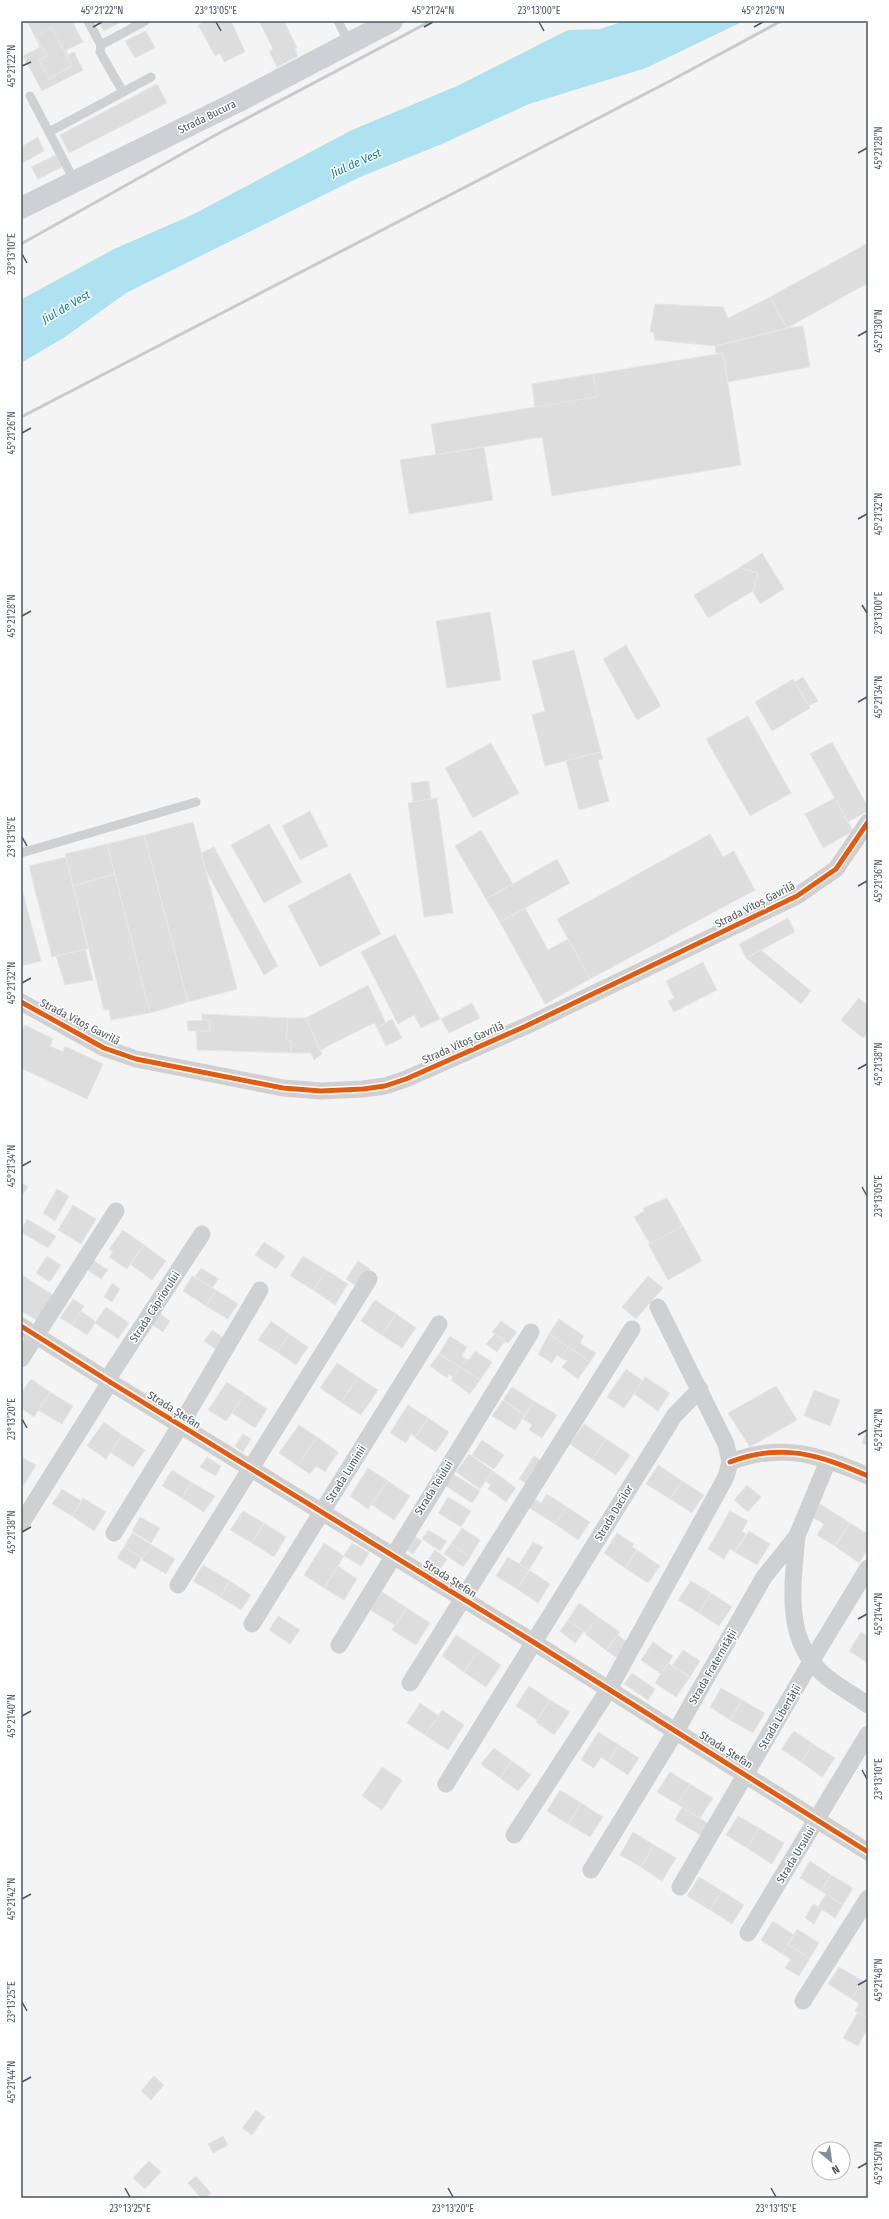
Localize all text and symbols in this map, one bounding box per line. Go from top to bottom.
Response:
text: 45°21'22"N [81,5,123,17]
text: 23°13'05"E [195,5,237,17]
text: 45°21'24"N [412,5,454,17]
text: 23°13'00"E [518,5,561,17]
text: 45°21'26"N [741,5,785,17]
text: 45°21'22"N [6,45,18,87]
street label: Strada Bucura [176,97,238,137]
text: 45°21'28"N [873,126,885,170]
water label: Jiul de Vest [328,146,383,181]
text: 23°13'10"E [6,233,18,275]
water label: Jiul de Vest [38,287,93,327]
text: 45°21'30"N [873,309,885,353]
text: 45°21'26"N [6,411,18,455]
text: 45°21'32"N [873,493,885,535]
text: 23°13'00"E [873,591,885,634]
text: 45°21'28"N [6,594,18,638]
text: 45°21'34"N [873,676,885,718]
text: 23°13'15"E [6,816,18,857]
text: 45°21'36"N [873,859,885,903]
street label: Strada Vitoș Gavrilă [713,879,797,931]
text: 45°21'32"N [6,962,18,1004]
street label: Strada Vitoș Gavrilă [38,996,122,1048]
street label: Strada Vitoș Gavrilă [420,1019,506,1067]
text: 45°21'38"N [873,1042,885,1086]
text: 45°21'34"N [6,1145,18,1187]
text: 23°13'05"E [873,1175,885,1217]
street label: Strada Căpriorului [127,1269,183,1345]
street label: Strada Ștefan [145,1388,203,1432]
text: 23°13'20"E [6,1398,18,1440]
text: 45°21'42"N [873,1409,885,1451]
street label: Strada Luminii [323,1443,369,1505]
street label: Strada Teiului [412,1458,456,1518]
street label: Strada Dacilor [592,1482,636,1544]
text: 45°21'38"N [6,1510,18,1554]
street label: Strada Ștefan [421,1557,479,1601]
text: 45°21'44"N [873,1593,885,1635]
street label: Strada Fraternității [686,1627,740,1707]
street label: Strada Libertății [756,1682,804,1752]
text: 45°21'40"N [6,1694,18,1738]
street label: Strada Ștefan [697,1728,755,1772]
text: 23°13'10"E [873,1758,885,1800]
street label: Strada Ursului [774,1824,818,1886]
text: 45°21'42"N [6,1878,18,1920]
text: 45°21'48"N [873,1958,885,2002]
text: 23°13'25"E [6,1981,18,2023]
text: 45°21'44"N [6,2061,18,2103]
north arrow [811,2141,851,2181]
text: 45°21'50"N [873,2141,885,2185]
text: N [830,2162,842,2177]
text: 23°13'25"E [109,2203,151,2215]
text: 23°13'20"E [432,2203,474,2215]
text: 23°13'15"E [756,2203,797,2215]

